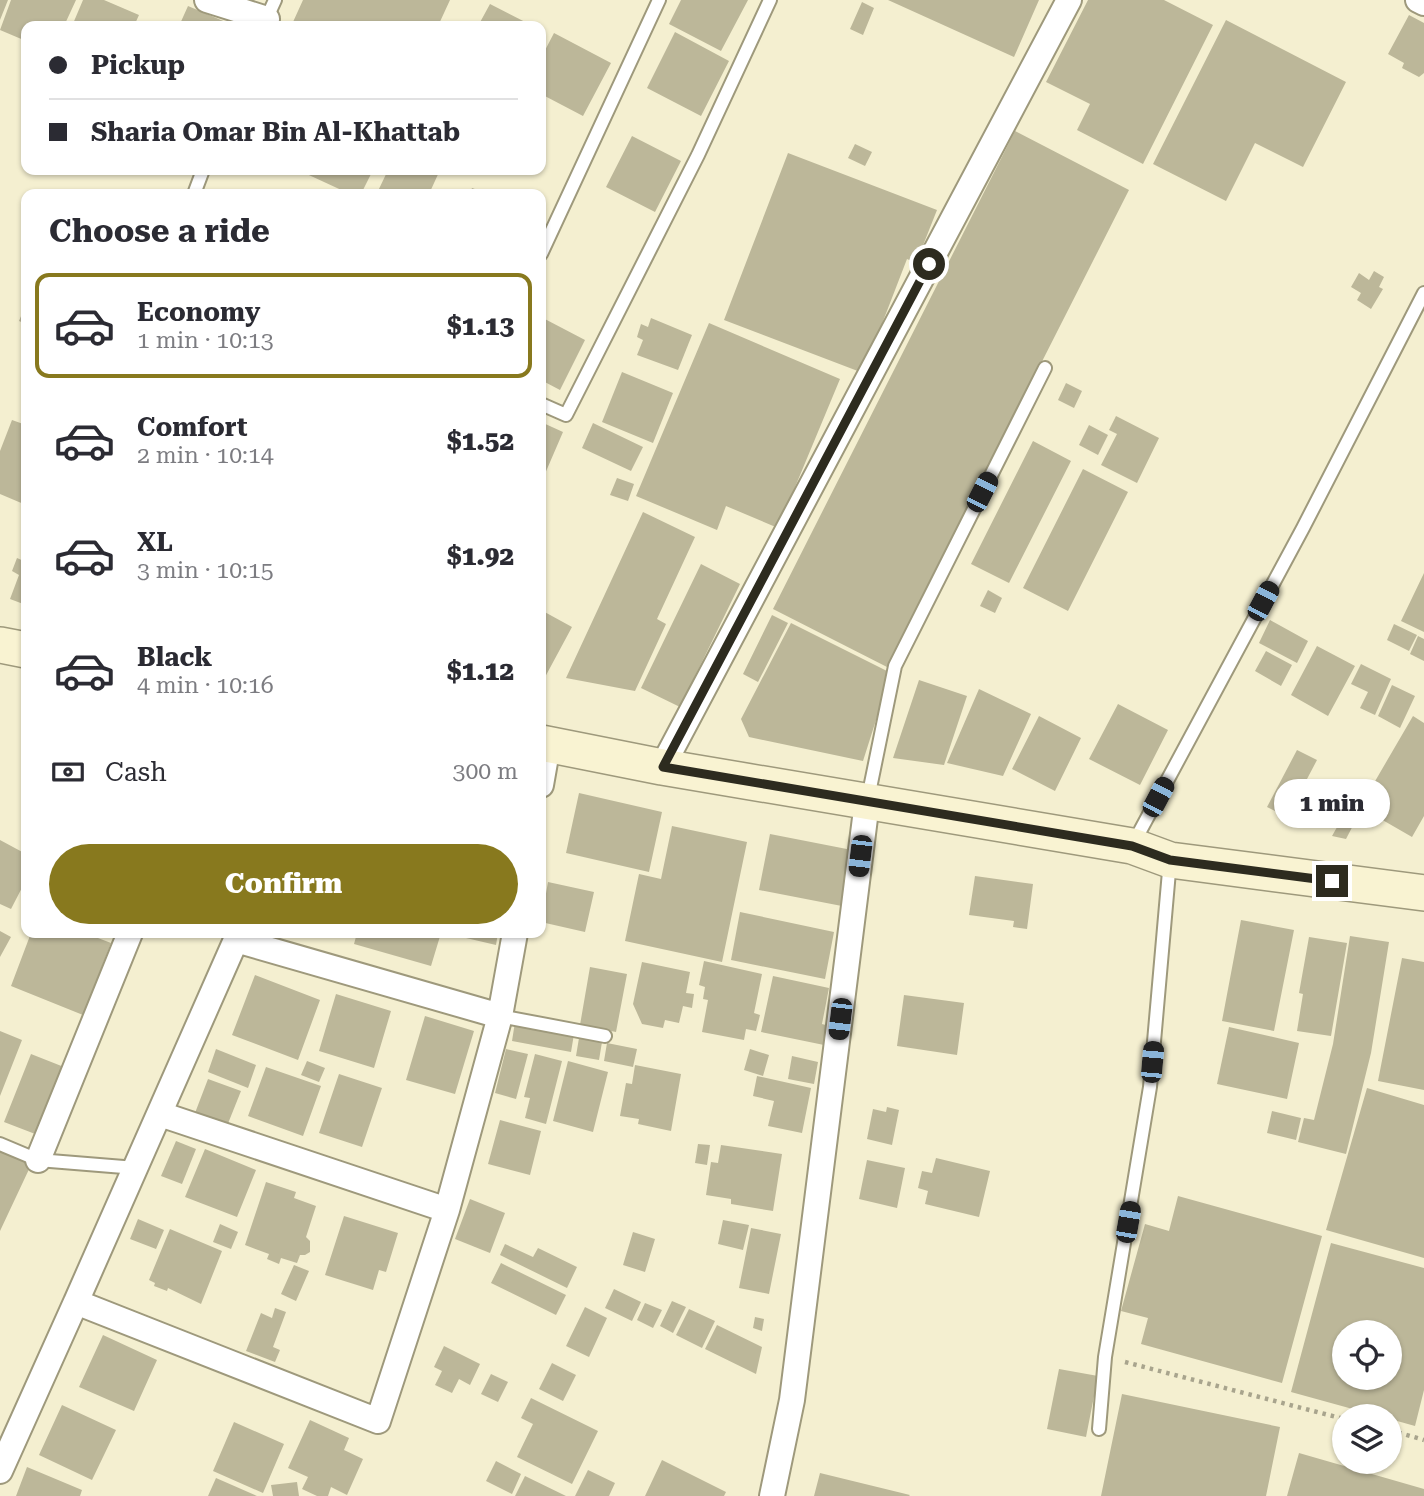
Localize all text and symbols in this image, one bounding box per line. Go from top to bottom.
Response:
text: Pickup [91,50,185,80]
text: Sharia Omar Bin Al-Khattab [91,117,460,147]
text: Choose a ride [49,212,270,250]
route start [913,248,945,280]
icon: car [53,294,116,357]
text: Economy [137,297,260,327]
text: $1.13 [447,311,514,341]
text: 1 min · 10:13 [137,327,274,354]
icon: car [53,409,116,472]
text: Comfort [137,412,247,442]
text: $1.52 [447,426,514,456]
text: 2 min · 10:14 [137,442,274,469]
car [964,469,1001,515]
icon: car [53,524,116,587]
text: XL [137,527,173,557]
text: $1.92 [447,541,514,571]
text: 3 min · 10:15 [137,557,274,584]
car [1244,578,1283,624]
icon: car [53,639,116,702]
text: Black [137,642,212,672]
text: $1.12 [447,656,514,686]
text: 4 min · 10:16 [137,672,274,699]
icon: cash [49,753,87,791]
text: Cash [105,757,167,787]
text: 300 m [453,758,518,785]
car [1139,774,1178,820]
callout: 1 min [1274,780,1390,828]
text: 1 min [1300,790,1364,817]
car [848,834,873,878]
button: Confirm [49,844,518,924]
route end [1316,865,1348,897]
car [828,997,853,1041]
car [1140,1040,1165,1084]
car [1115,1199,1142,1245]
map controls [1332,1320,1402,1474]
button: locate [1332,1320,1402,1390]
button: layers [1332,1404,1402,1474]

